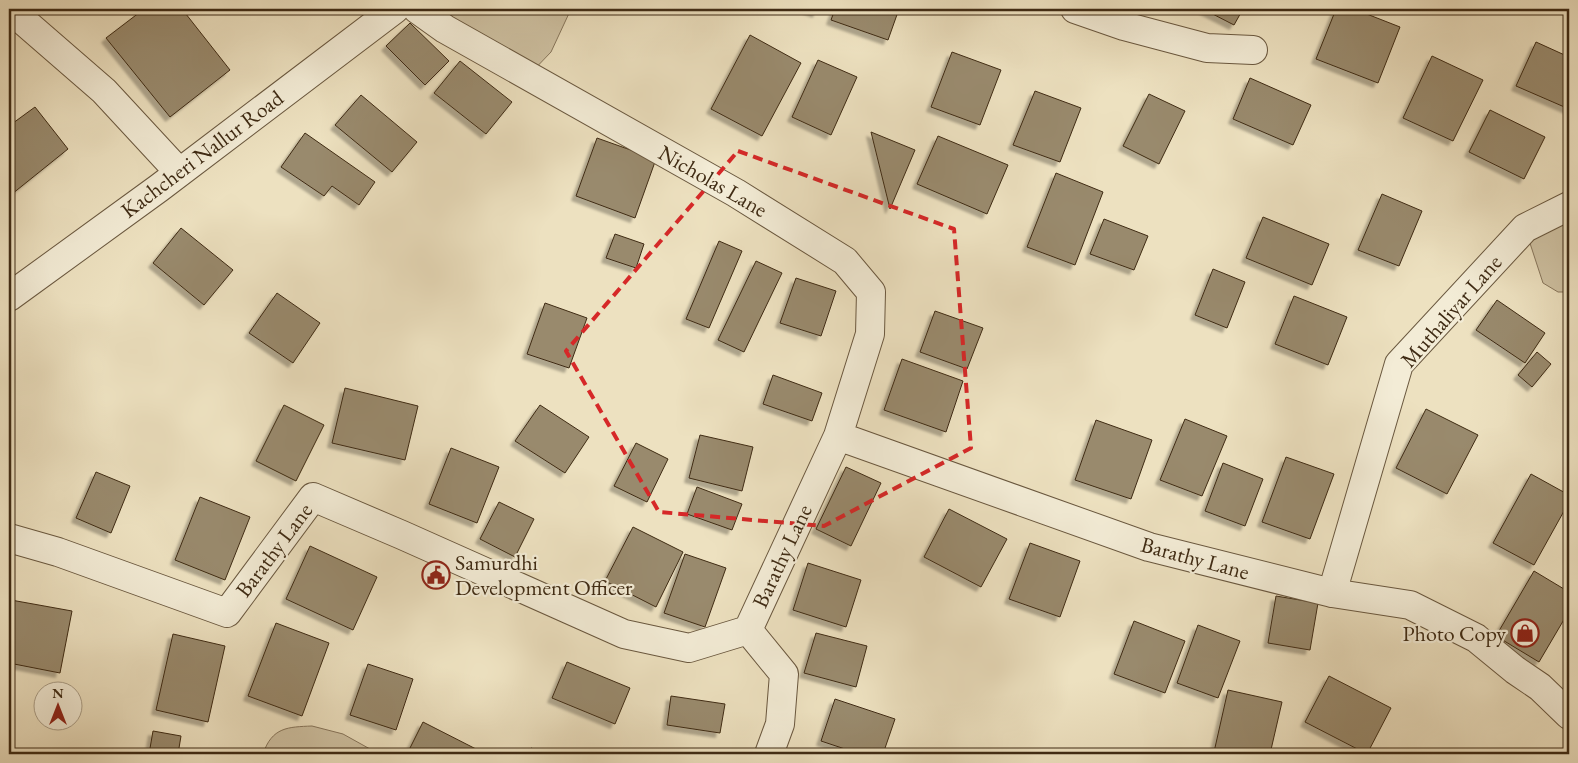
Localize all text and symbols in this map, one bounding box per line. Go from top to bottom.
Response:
street label: Kachcheri Nallur Road [115,83,290,225]
street label: Nicholas Lane [653,138,773,224]
street label: Muthaliyar Lane [1394,248,1508,374]
street label: Barathy Lane [229,497,319,603]
street label: Barathy Lane [745,499,819,612]
street label: Barathy Lane [1138,530,1253,586]
place label: Samurdhi Development Officer [455,548,633,602]
public building icon: Samurdhi Development Officer [421,560,451,590]
shop icon: Photo Copy [1510,618,1540,648]
place label: Photo Copy [1402,619,1506,648]
north arrow [32,680,82,730]
text: N [52,684,64,702]

